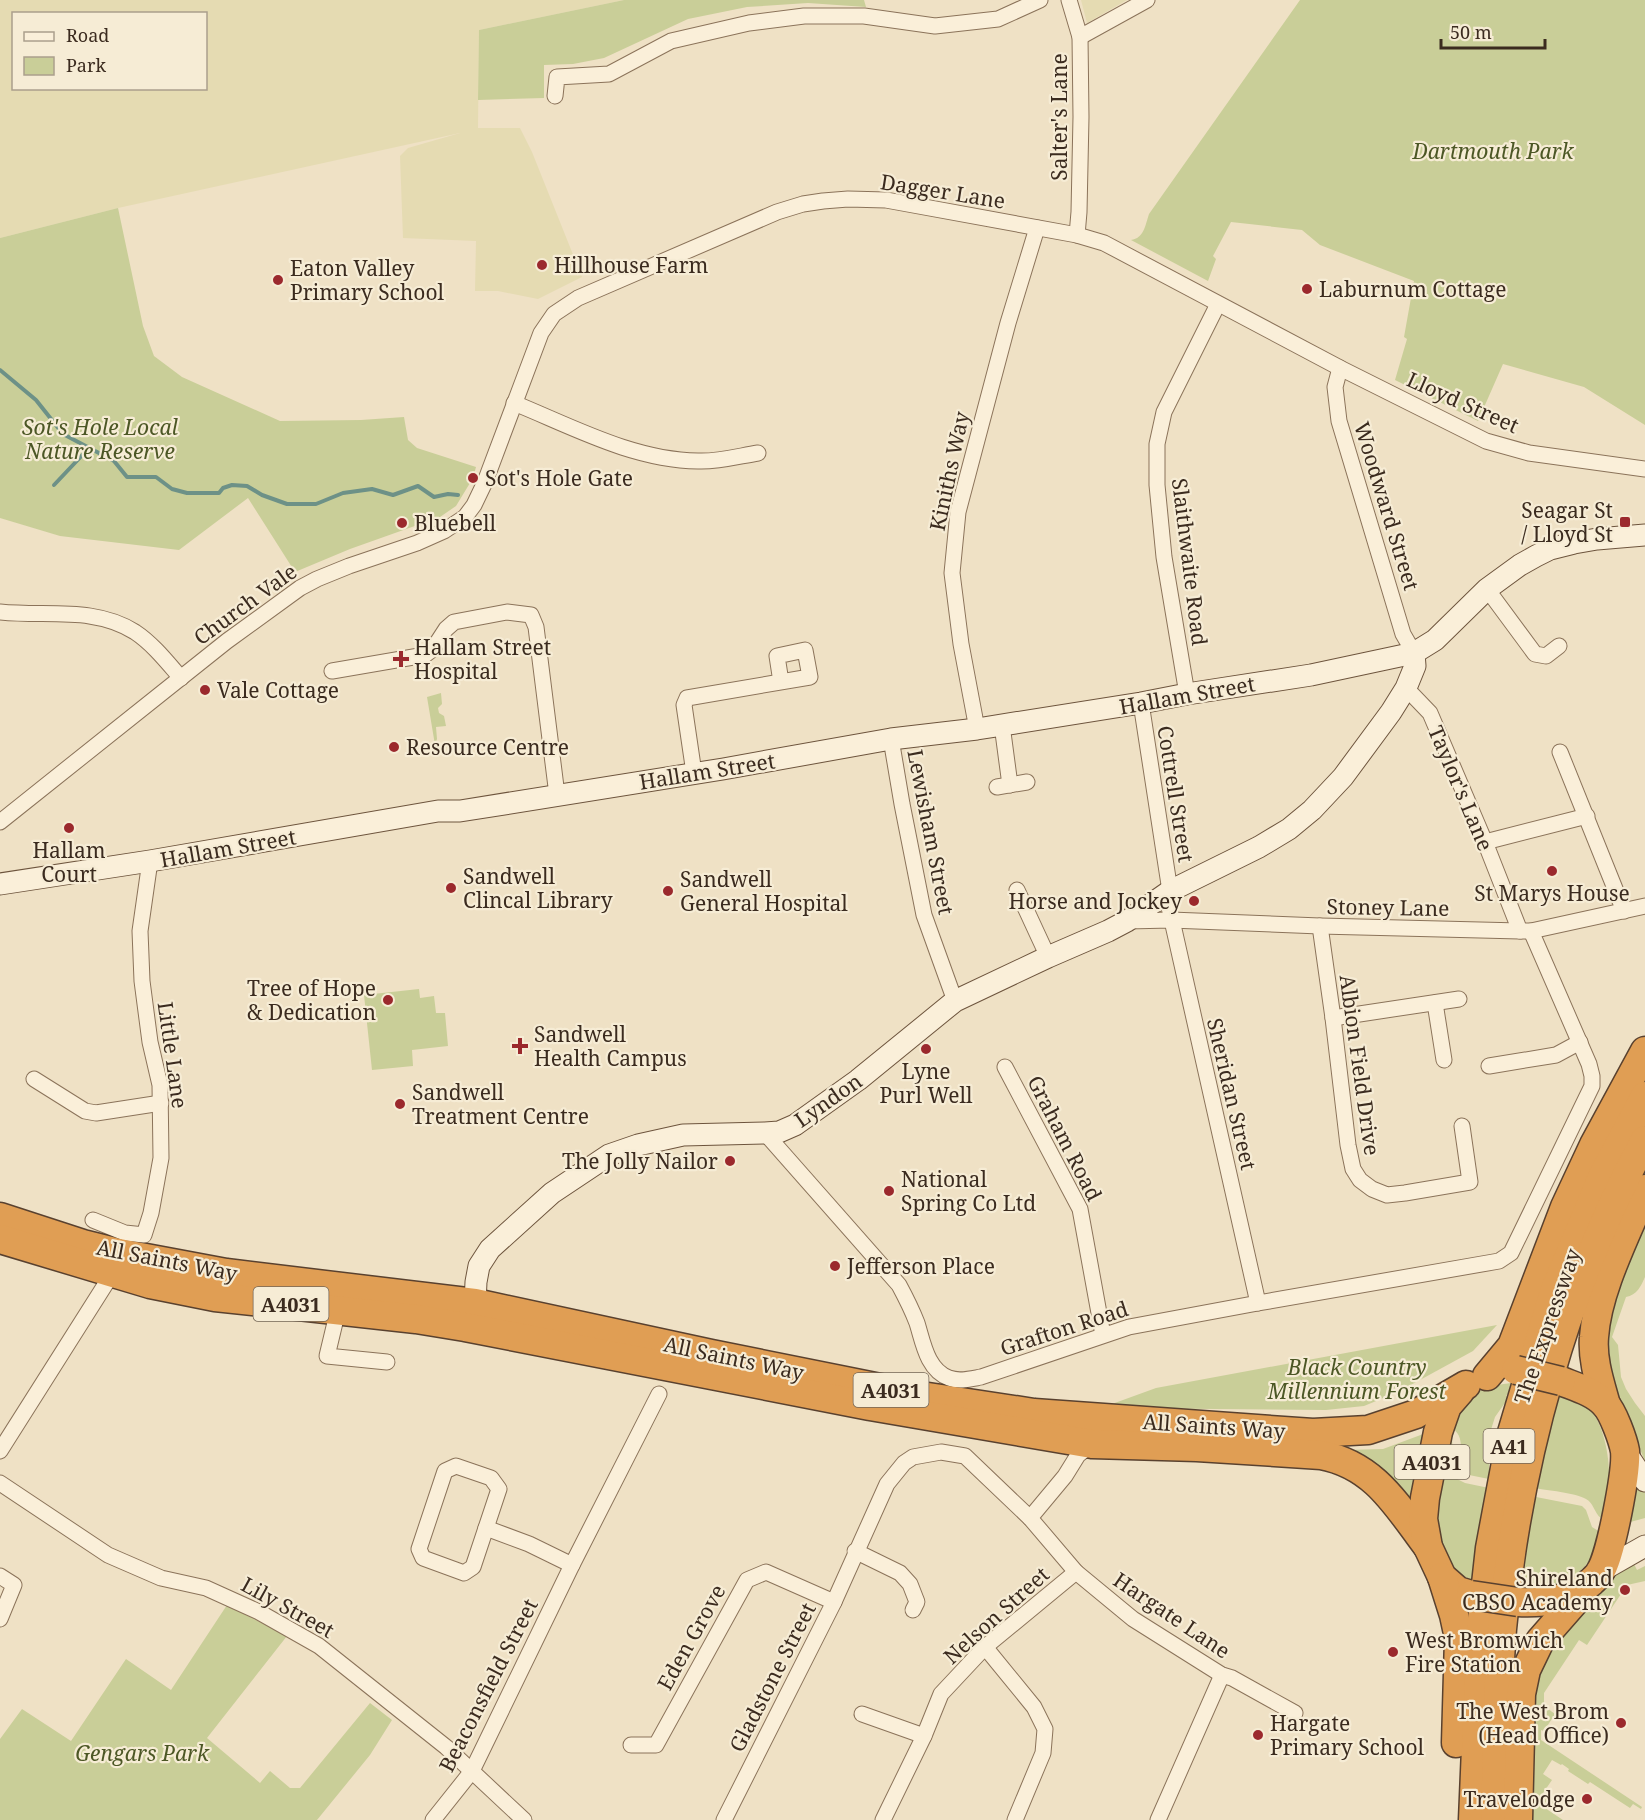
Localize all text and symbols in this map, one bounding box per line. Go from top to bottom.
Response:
legend [12,12,207,90]
scale bar [1441,12,1544,50]
text: 50 m [1450,20,1492,44]
text: Road [66,23,109,47]
text: Park [66,53,106,77]
street label: Salter's Lane [1045,53,1073,181]
park label: Dartmouth Park [1411,137,1575,165]
street label: Dagger Lane [879,167,1007,215]
place label: Hillhouse Farm [554,251,709,279]
place label: Eaton Valley Primary School [290,254,445,306]
marker: Hillhouse Farm [535,258,549,272]
marker: Eaton Valley Primary School [271,273,285,287]
place label: Laburnum Cottage [1319,275,1506,303]
marker: Laburnum Cottage [1300,282,1314,296]
street label: Lloyd Street [1402,365,1524,439]
street label: Kiniths Way [923,409,975,533]
park label: Sot's Hole Local Nature Reserve [22,413,179,465]
street label: Woodward Street [1348,418,1426,594]
place label: Sot's Hole Gate [485,464,633,492]
marker: Sot's Hole Gate [466,471,480,485]
street label: Slaithwaite Road [1166,477,1214,647]
place label: Seagar St / Lloyd St [1521,496,1613,548]
place label: Bluebell [414,509,496,537]
marker: Seagar St / Lloyd St [1618,515,1632,529]
marker: Bluebell [395,516,409,530]
street label: Church Vale [188,557,302,651]
place label: Hallam Street Hospital [414,633,551,685]
marker: Hallam Street Hospital [392,650,410,668]
street label: Hallam Street [1117,669,1257,721]
place label: Vale Cottage [217,676,339,704]
marker: Vale Cottage [198,683,212,697]
street label: Taylor's Lane [1422,721,1500,855]
street label: Cottrell Street [1151,724,1201,864]
place label: Resource Centre [406,733,569,761]
marker: Resource Centre [387,740,401,754]
street label: Hallam Street [637,746,777,796]
street label: Lewisham Street [901,747,961,917]
marker: Hallam Court [62,821,76,835]
street label: Hallam Street [158,822,298,874]
place label: Hallam Court [32,836,106,888]
place label: Sandwell Clincal Library [463,862,613,914]
marker: St Marys House [1545,864,1559,878]
place label: Sandwell General Hospital [680,865,848,917]
place label: St Marys House [1474,879,1630,907]
marker: Sandwell Clincal Library [444,881,458,895]
marker: Sandwell General Hospital [661,884,675,898]
place label: Horse and Jockey [1009,887,1182,915]
street label: Stoney Lane [1326,892,1450,922]
marker: Horse and Jockey [1187,894,1201,908]
street label: Albion Field Drive [1333,973,1387,1157]
place label: Tree of Hope & Dedication [247,974,376,1026]
marker: Tree of Hope & Dedication [381,993,395,1007]
street label: Little Lane [152,1000,194,1110]
street label: Sheridan Street [1201,1015,1263,1173]
place label: Sandwell Health Campus [534,1020,687,1072]
marker: Sandwell Health Campus [511,1037,529,1055]
marker: Lyne Purl Well [919,1042,933,1056]
place label: Lyne Purl Well [880,1057,973,1109]
street label: Lyndon [789,1067,867,1133]
street label: Graham Road [1021,1070,1109,1206]
place label: Sandwell Treatment Centre [412,1078,589,1130]
marker: Sandwell Treatment Centre [393,1097,407,1111]
place label: The Jolly Nailor [562,1147,718,1175]
marker: The Jolly Nailor [723,1154,737,1168]
place label: National Spring Co Ltd [901,1165,1036,1217]
marker: National Spring Co Ltd [882,1184,896,1198]
street label: All Saints Way [94,1233,240,1287]
street label: The Expressway [1507,1245,1587,1407]
place label: Jefferson Place [846,1252,995,1280]
marker: Jefferson Place [828,1259,842,1273]
road number: A4031 [254,1287,328,1321]
street label: Grafton Road [996,1294,1132,1362]
street label: All Saints Way [661,1329,807,1387]
park label: Black Country Millennium Forest [1267,1353,1446,1405]
road number: A4031 [854,1373,928,1407]
street label: All Saints Way [1142,1407,1286,1445]
road number: A41 [1484,1429,1534,1463]
road number: A4031 [1394,1445,1470,1479]
street label: Nelson Street [937,1560,1055,1670]
place label: Shireland CBSO Academy [1462,1564,1613,1616]
street label: Hargate Lane [1108,1566,1236,1664]
street label: Lily Street [237,1570,339,1644]
street label: Eden Grove [650,1579,732,1695]
marker: Shireland CBSO Academy [1618,1583,1632,1597]
street label: Beaconsfield Street [432,1594,544,1776]
street label: Gladstone Street [722,1598,822,1756]
place label: West Bromwich Fire Station [1405,1626,1563,1678]
marker: West Bromwich Fire Station [1386,1645,1400,1659]
place label: The West Brom (Head Office) [1456,1697,1609,1749]
place label: Hargate Primary School [1270,1709,1425,1761]
marker: The West Brom (Head Office) [1614,1716,1628,1730]
marker: Hargate Primary School [1251,1728,1265,1742]
park label: Gengars Park [75,1739,210,1767]
place label: Travelodge [1463,1785,1575,1813]
marker: Travelodge [1580,1792,1594,1806]

